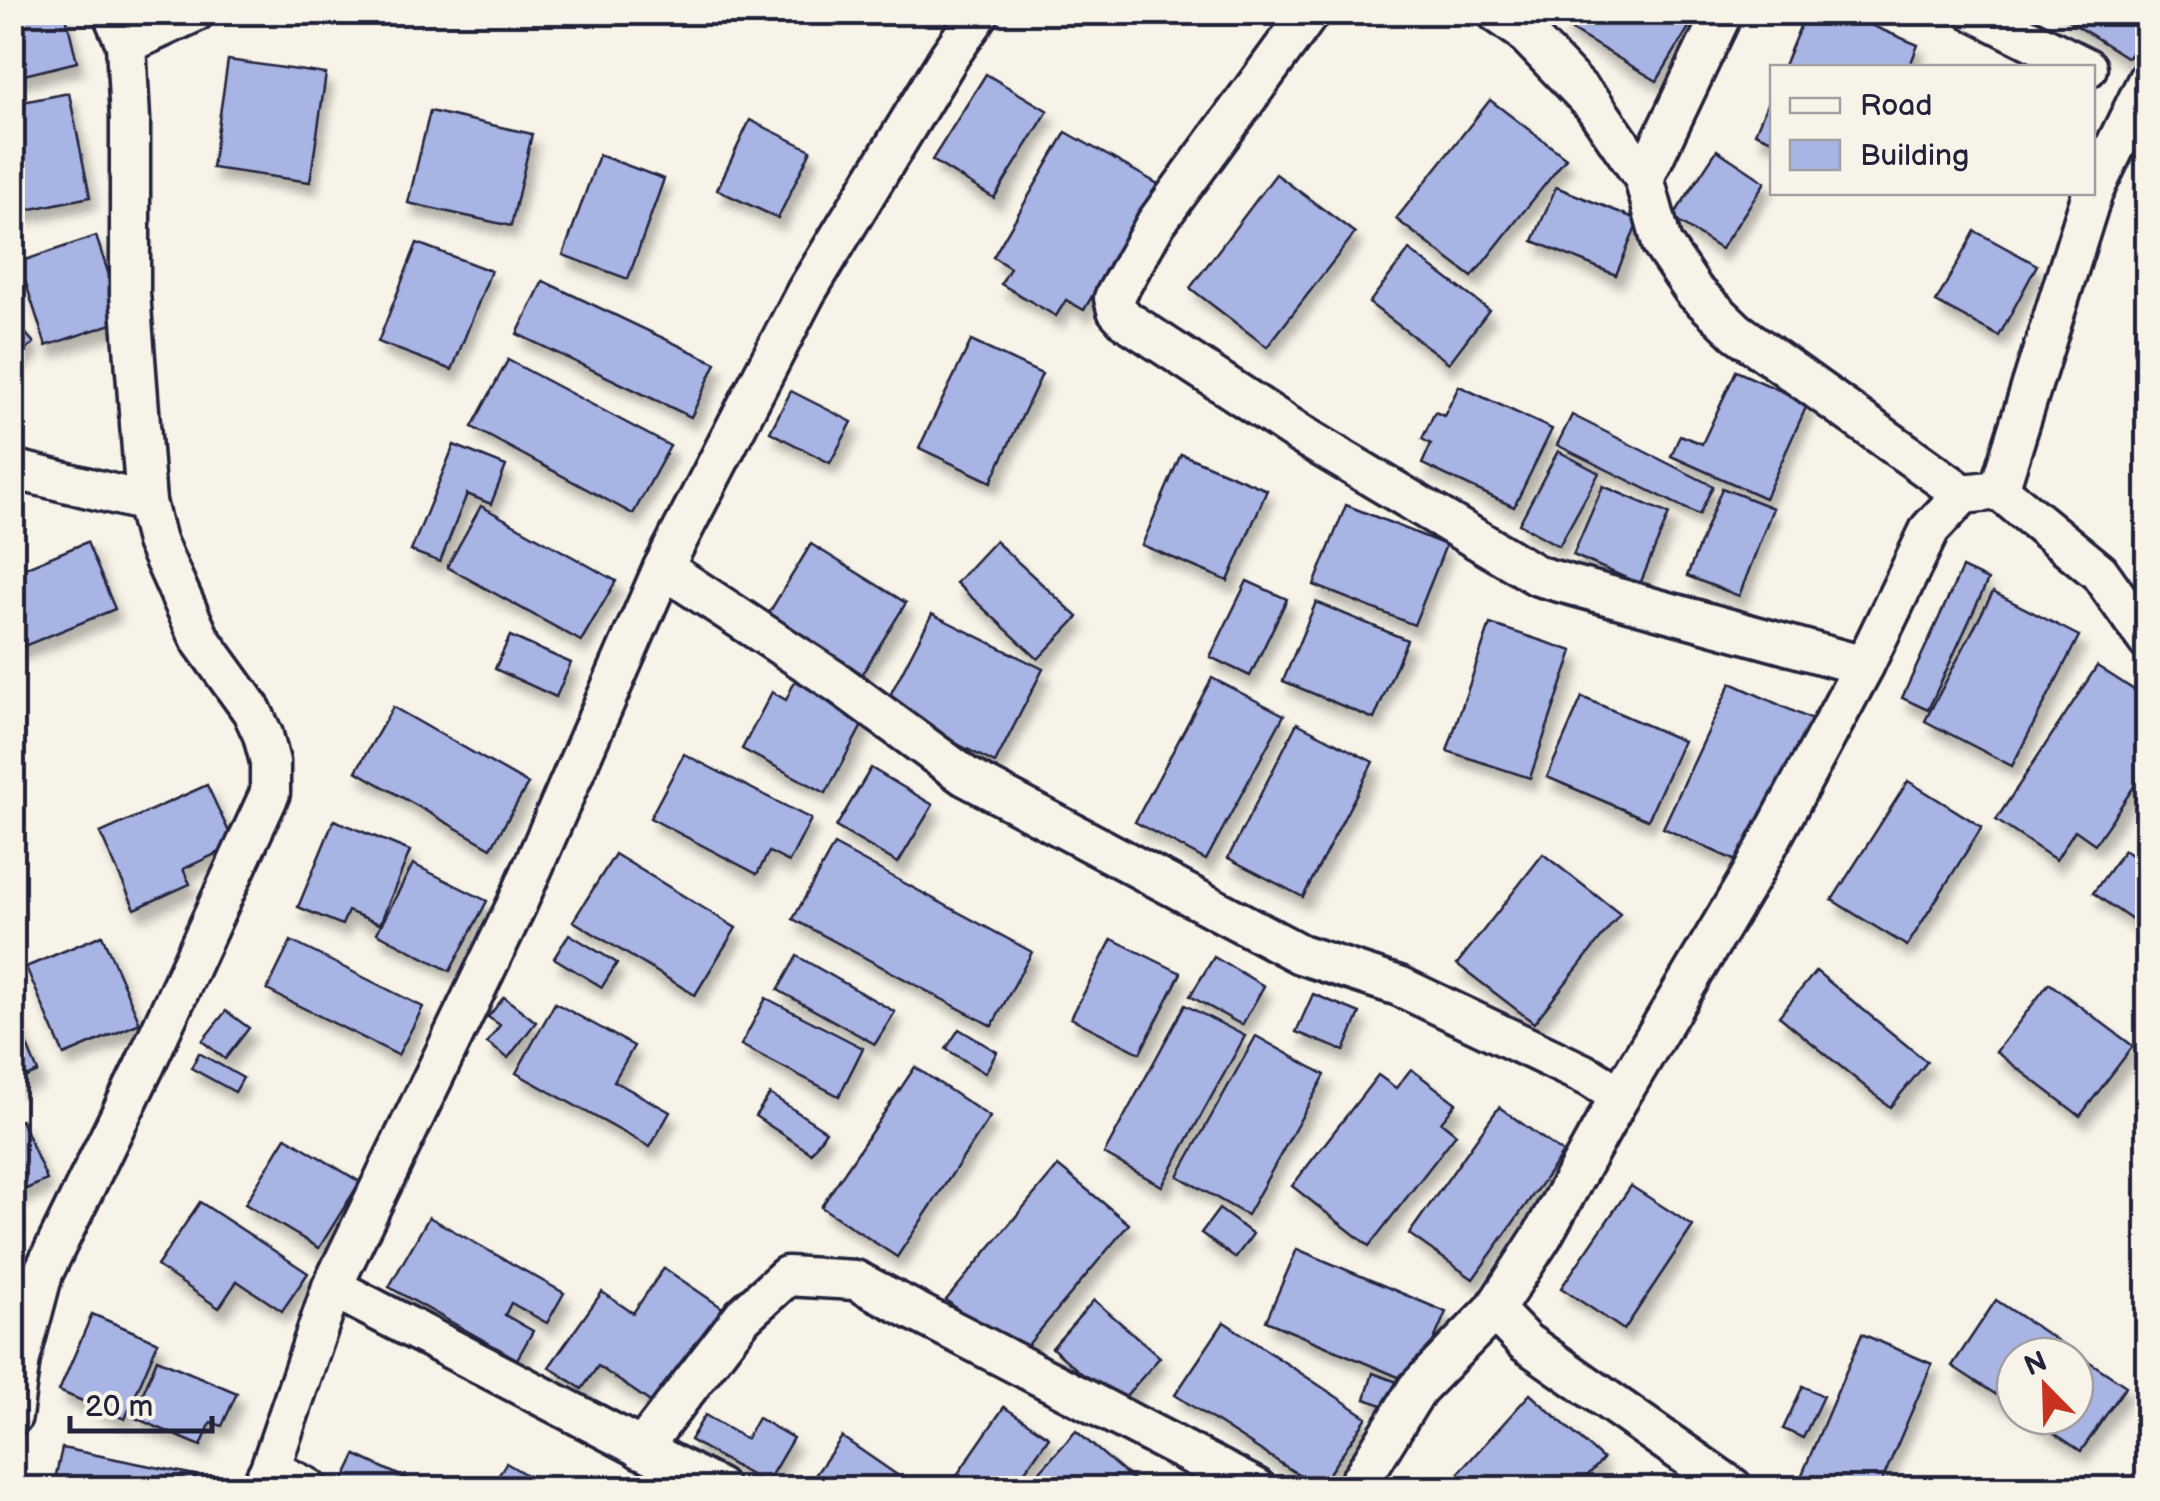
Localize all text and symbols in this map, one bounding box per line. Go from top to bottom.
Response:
legend [1770,65,2095,195]
text: Road [1860,88,1933,124]
text: Building [1860,138,1969,174]
north arrow [1995,1336,2095,1436]
text: N [2020,1345,2052,1384]
scale bar [70,1371,212,1433]
text: 20 m [85,1389,153,1425]

